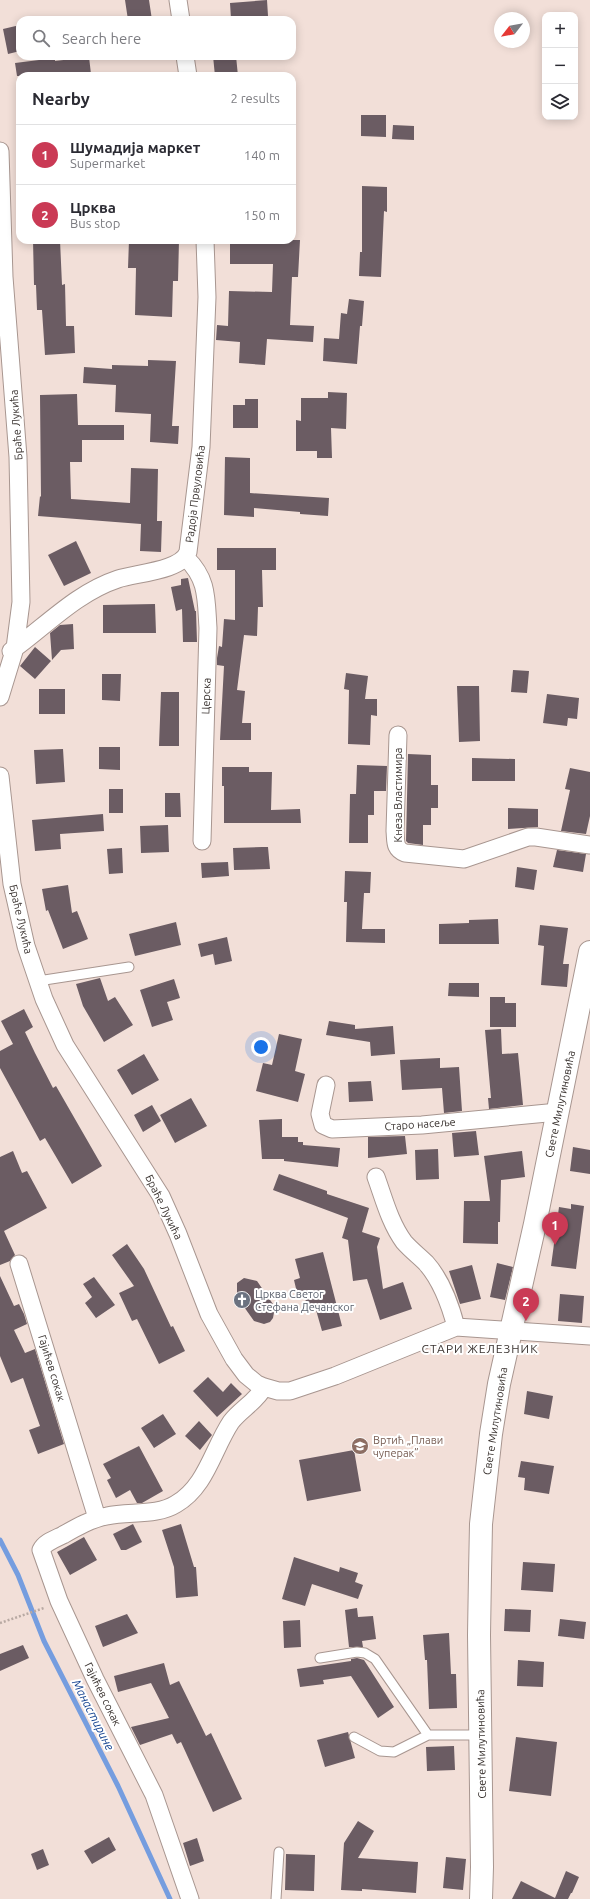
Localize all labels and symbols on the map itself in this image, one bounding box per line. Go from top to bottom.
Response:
north arrow [494,12,530,48]
street label: Браће Лукића [8,389,24,461]
street label: Радоја Првуловића [183,444,207,544]
street label: Церска [199,677,213,715]
street label: Кнеза Властимира [392,748,404,842]
street label: Браће Лукића [7,883,35,955]
your location [251,1037,271,1057]
street label: Свете Милутиновића [543,1049,577,1159]
street label: Старо насеље [384,1116,456,1132]
street label: Браће Лукића [143,1173,185,1241]
pin: 1 [542,1212,568,1245]
place label: Црква Светог Стефана Дечанског [255,1288,355,1313]
pin: 2 [513,1288,539,1321]
church icon: Црква Светог Стефана Дечанског [232,1290,252,1310]
street label: Гајићев сокак [36,1333,68,1403]
district label: СТАРИ ЖЕЛЕЗНИК [421,1342,539,1355]
street label: Свете Милутиновића [481,1366,509,1476]
place label: Вртић „Плави чуперак” [373,1434,443,1459]
school or university icon: Вртић „Плави чуперак” [350,1436,370,1456]
street label: Гајићев сокак [83,1660,124,1728]
water label: Манастирине [70,1677,117,1752]
street label: Свете Милутиновића [474,1689,488,1799]

